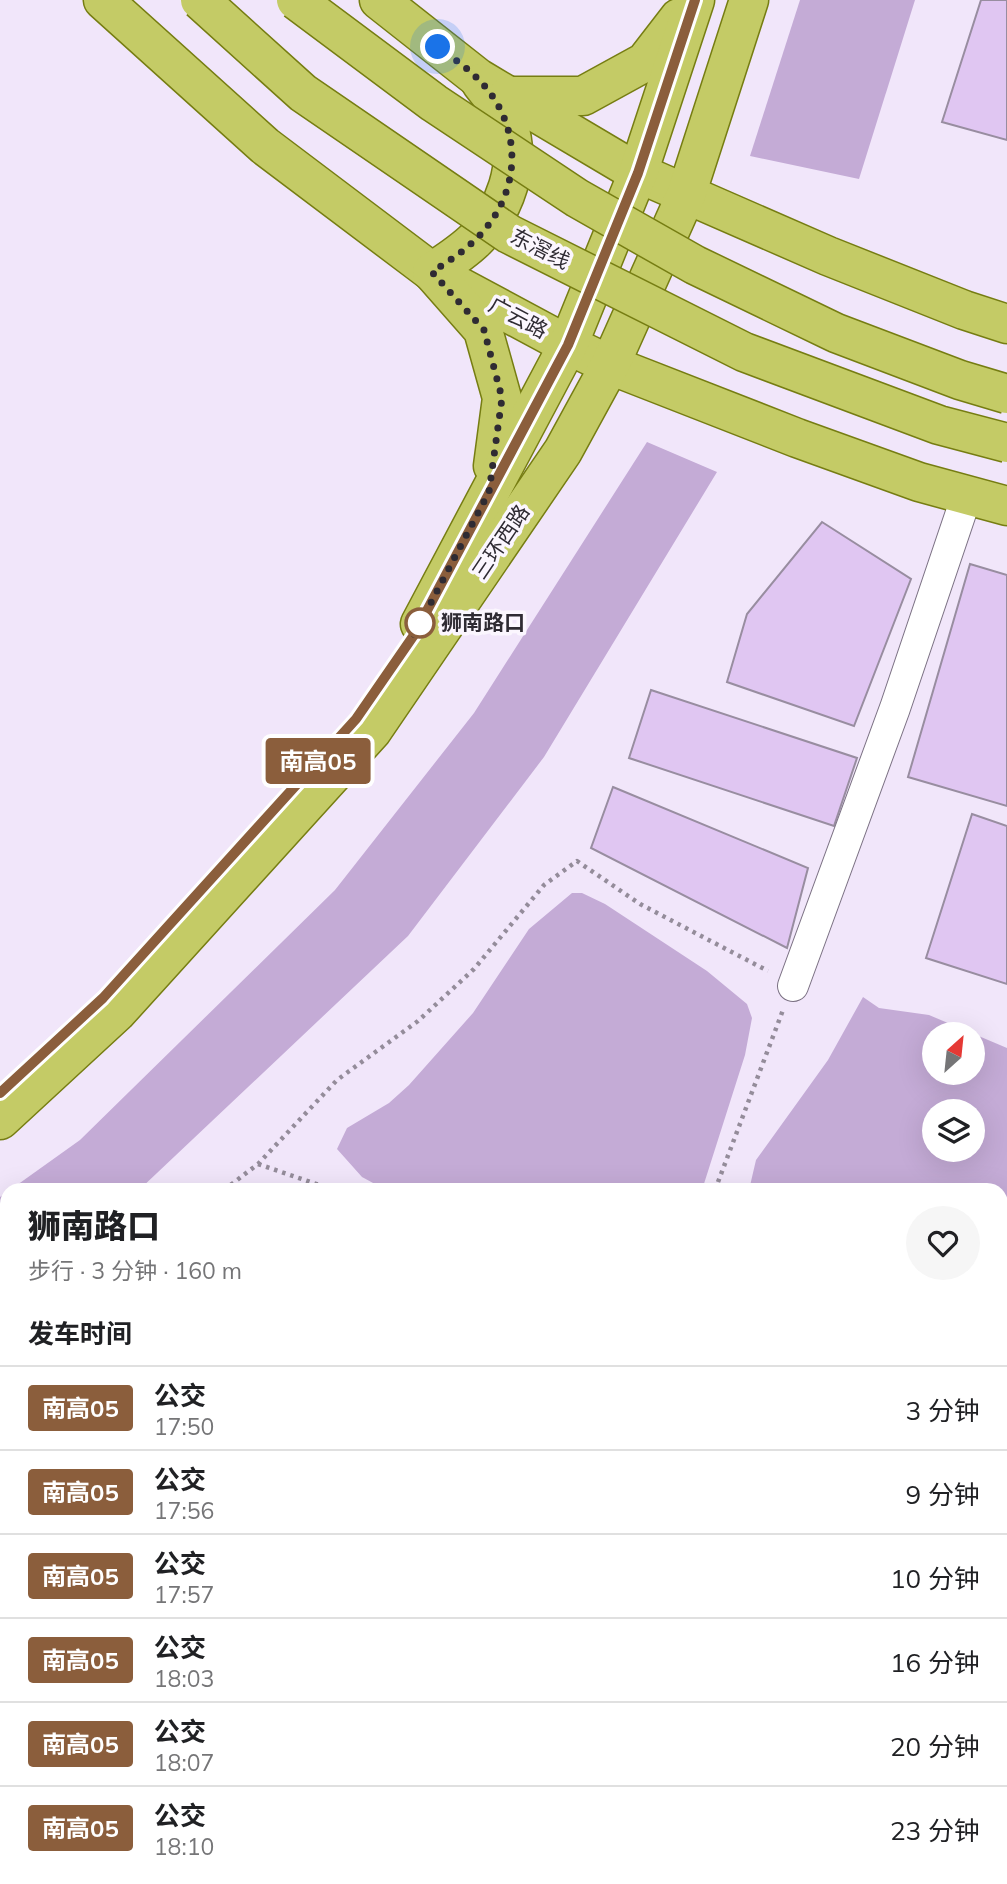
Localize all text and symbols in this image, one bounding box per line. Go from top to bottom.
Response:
your location [420,29,455,64]
street label: 东滘线 [506,222,574,274]
street label: 广云路 [485,291,552,343]
street label: 三环西路 [466,499,534,584]
marker: 狮南路口 [405,608,435,638]
place label: 狮南路口 [441,609,525,635]
line badge: 南高05 [269,738,367,784]
text: 南高05 [280,746,356,776]
north arrow [922,1022,985,1085]
map controls [922,1022,985,1162]
button: layers [922,1099,985,1162]
text: 狮南路口 [28,1205,160,1246]
button: heart [906,1206,980,1280]
text: 步行 · 3 分钟 · 160 m [28,1256,242,1285]
text: 发车时间 [28,1317,132,1350]
text: 公交 [154,1379,206,1412]
text: 南高05 [42,1393,119,1423]
text: 3 分钟 [906,1394,980,1427]
text: 17:50 [154,1412,214,1441]
text: 公交 [154,1463,206,1496]
text: 南高05 [42,1477,119,1507]
text: 9 分钟 [906,1478,980,1511]
text: 17:56 [154,1496,214,1525]
text: 公交 [154,1547,206,1580]
text: 南高05 [42,1561,119,1591]
text: 10 分钟 [890,1562,980,1595]
text: 17:57 [154,1580,214,1609]
text: 公交 [154,1631,206,1664]
text: 南高05 [42,1645,119,1675]
text: 16 分钟 [890,1646,980,1679]
text: 18:03 [154,1664,214,1693]
text: 公交 [154,1715,206,1748]
text: 南高05 [42,1729,119,1759]
text: 20 分钟 [890,1730,980,1763]
text: 18:07 [154,1748,214,1777]
text: 公交 [154,1799,206,1832]
text: 南高05 [42,1813,119,1843]
text: 23 分钟 [890,1814,980,1847]
text: 18:10 [154,1832,214,1861]

